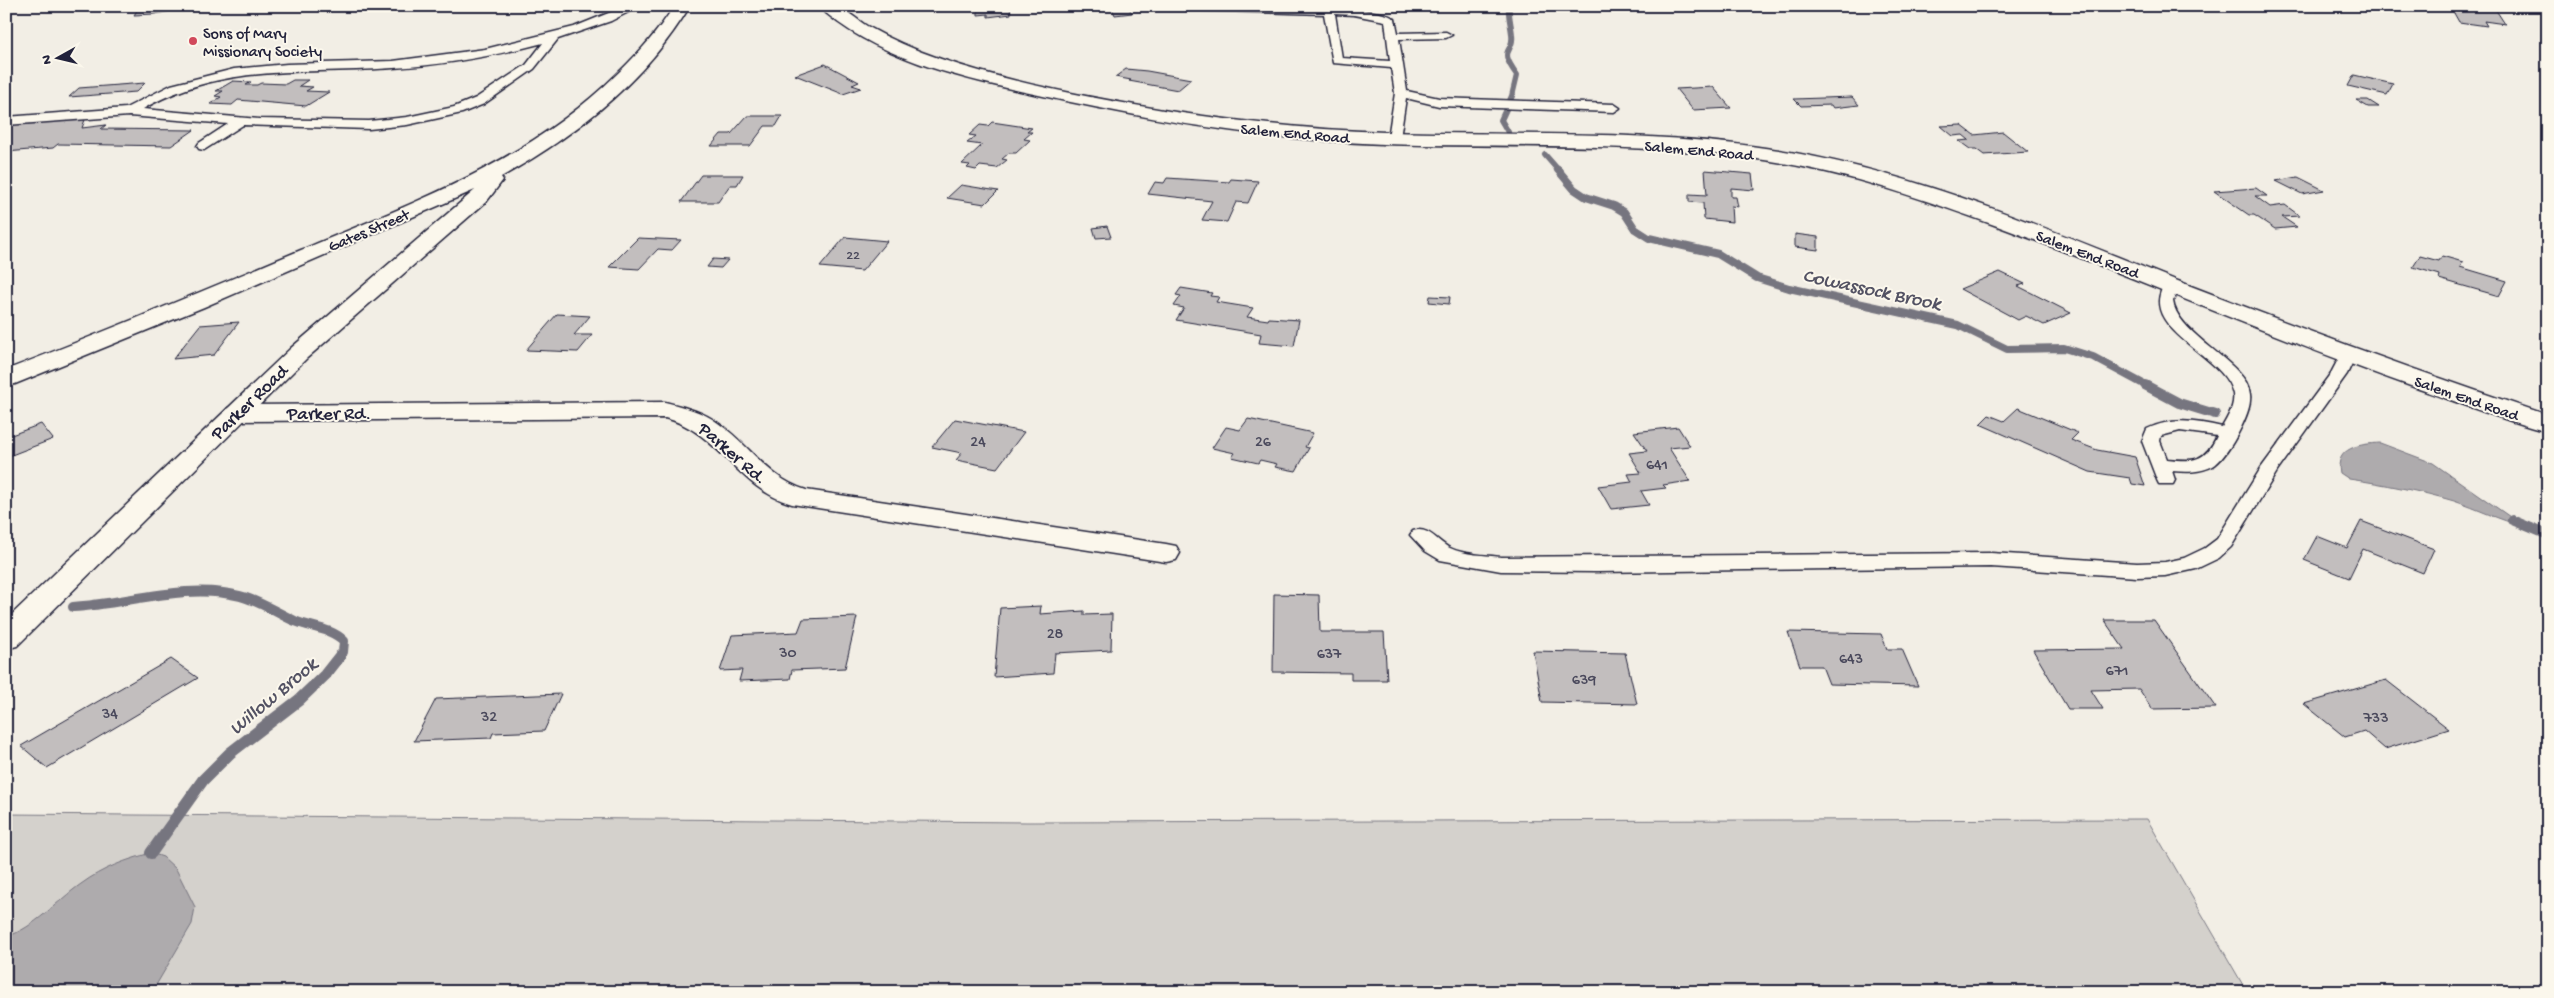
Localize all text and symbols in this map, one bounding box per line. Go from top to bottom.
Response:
place label: Sons of Mary Missionary Society [203,26,322,63]
north arrow [32,32,82,82]
marker: Sons of Mary Missionary Society [187,35,199,47]
text: N [39,54,57,65]
street label: Salem End Road [1240,121,1351,150]
street label: Salem End Road [1644,138,1755,167]
street label: Gates Street [326,206,414,258]
street label: Salem End Road [2032,228,2143,285]
house number: 22 [846,248,860,265]
water label: Cowassock Brook [1800,266,1944,318]
street label: Parker Road [206,360,295,447]
street label: Salem End Road [2411,374,2522,428]
street label: Parker Rd. [286,404,371,427]
street label: Parker Rd. [692,418,771,491]
house number: 24 [970,434,986,453]
house number: 26 [1255,434,1272,453]
house number: 641 [1646,457,1668,476]
house number: 28 [1047,626,1064,645]
house number: 30 [778,645,797,664]
house number: 637 [1317,646,1342,665]
house number: 643 [1839,651,1863,670]
water label: Willow Brook [226,653,325,741]
house number: 671 [2106,663,2128,682]
house number: 639 [1572,672,1596,691]
house number: 34 [101,706,118,725]
house number: 32 [480,709,497,728]
house number: 733 [2363,710,2388,729]

